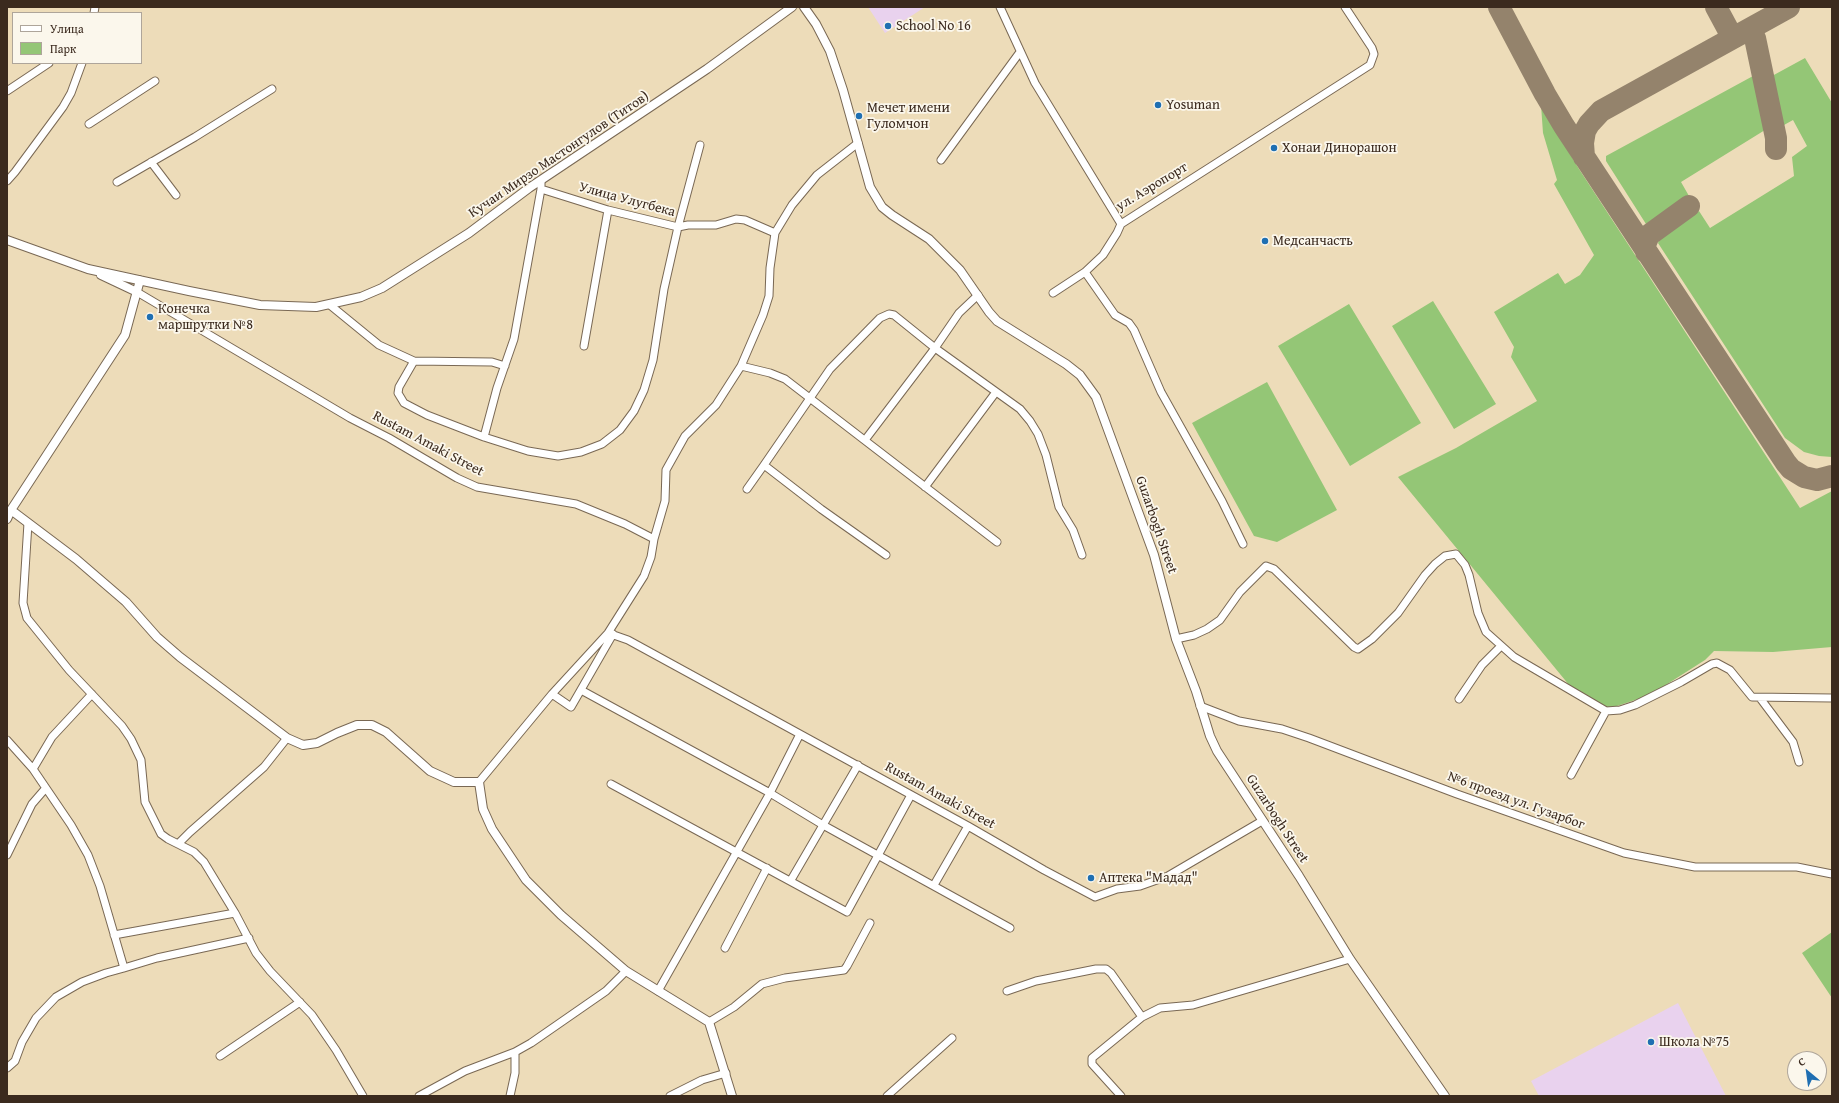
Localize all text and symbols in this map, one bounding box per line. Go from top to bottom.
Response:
legend [12,12,142,64]
place label: School No 16 [896,18,971,34]
text: Улица [50,20,84,37]
marker: School No 16 [883,21,893,31]
text: Парк [50,40,76,57]
street label: Кучаи Мирзо Мастонгулов (Титов) [466,88,652,222]
place label: Yosuman [1166,97,1220,113]
place label: Мечет имени Гуломчон [867,100,950,132]
marker: Yosuman [1153,100,1163,110]
marker: Мечет имени Гуломчон [854,111,864,121]
place label: Хонаи Динорашон [1282,140,1397,156]
marker: Хонаи Динорашон [1269,143,1279,153]
street label: ул. Аэропорт [1113,159,1191,215]
street label: Улица Улугбека [577,179,677,221]
place label: Медсанчасть [1273,233,1353,249]
marker: Медсанчасть [1260,236,1270,246]
place label: Конечка маршрутки №8 [158,301,253,334]
marker: Конечка маршрутки №8 [145,312,155,322]
street label: Rustam Amaki Street [370,408,486,480]
street label: Guzarbogh Street [1131,474,1181,576]
street label: Rustam Amaki Street [882,759,998,833]
street label: №6 проезд ул. Гузарбог [1445,768,1587,834]
street label: Guzarbogh Street [1242,772,1312,866]
place label: Аптека "Мадад" [1099,870,1198,886]
marker: Аптека "Мадад" [1086,873,1096,883]
place label: Школа №75 [1659,1034,1729,1050]
marker: Школа №75 [1646,1037,1656,1047]
north arrow [1787,1051,1827,1091]
text: С [1795,1053,1808,1070]

